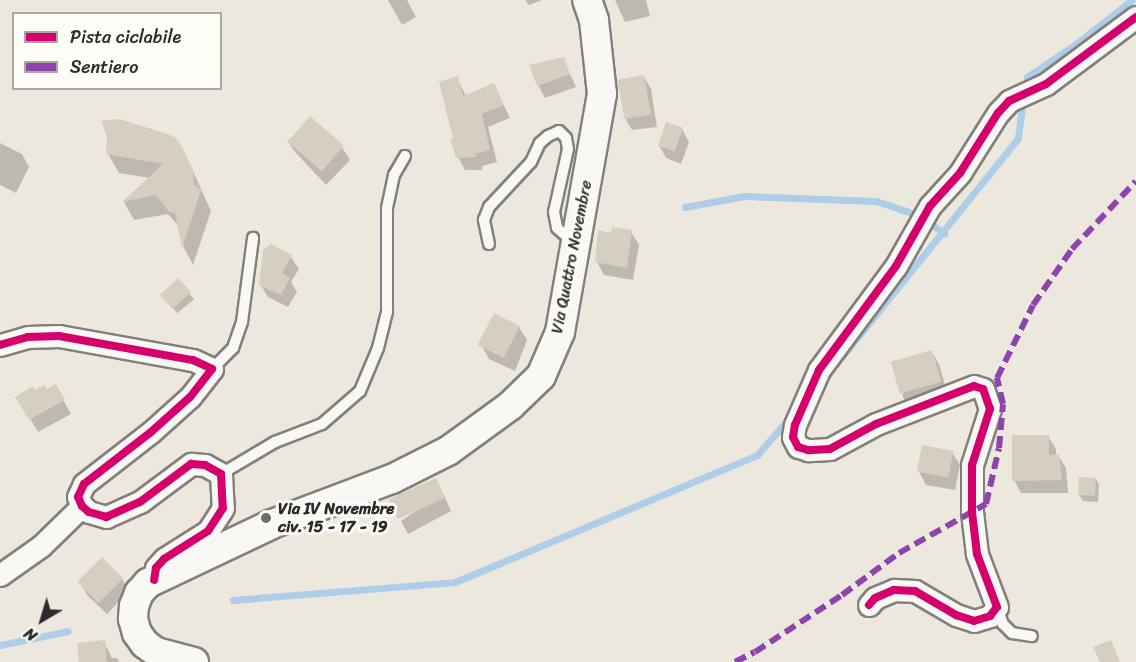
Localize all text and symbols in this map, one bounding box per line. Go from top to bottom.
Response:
legend [12,12,222,90]
text: Pista ciclabile [70,21,181,53]
text: Sentiero [70,51,138,83]
street label: Via Quattro Novembre [548,179,596,335]
place label: Via IV Novembre civ. 15 - 17 - 19 [278,499,394,537]
marker: Via IV Novembre civ. 15 - 17 - 19 [259,511,273,525]
north arrow [12,590,72,650]
text: N [17,620,44,649]

